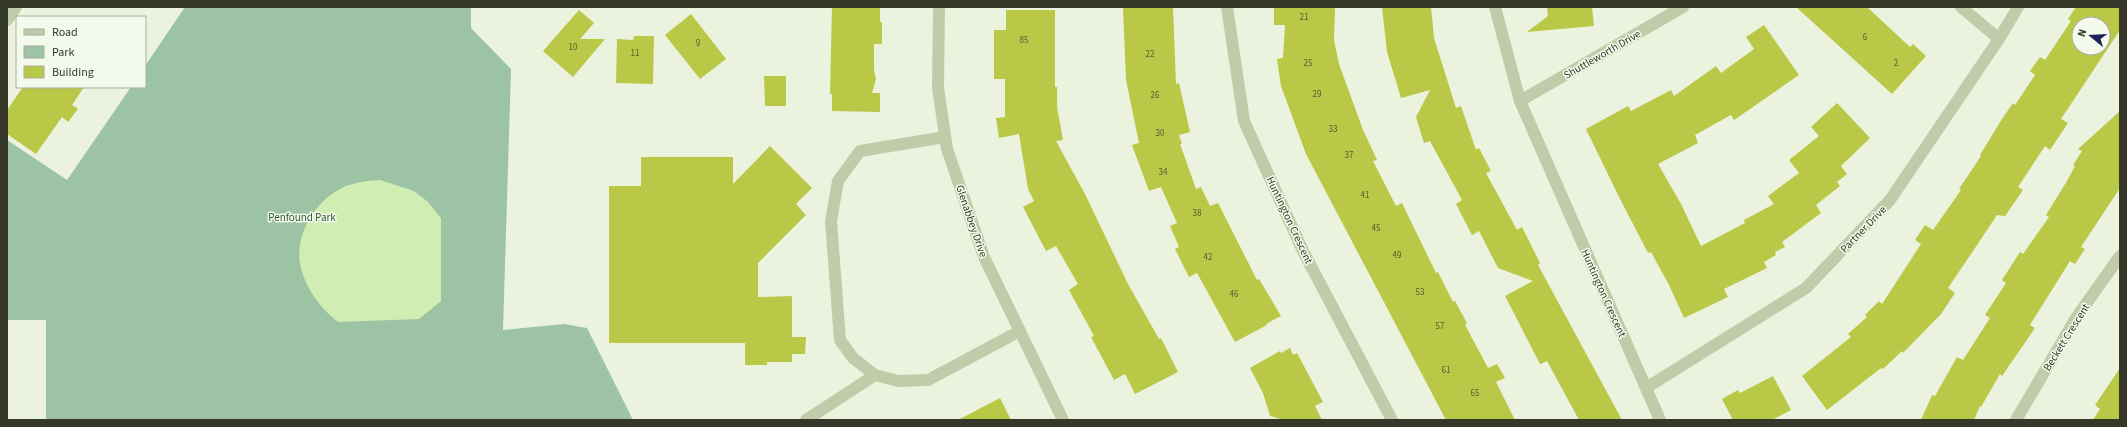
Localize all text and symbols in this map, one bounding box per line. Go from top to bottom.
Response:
house number: 21 [1300,11,1308,24]
legend [16,16,146,88]
north arrow [2071,16,2111,56]
text: Road [52,24,78,41]
street label: Shuttleworth Drive [1561,26,1644,83]
text: N [2074,27,2090,39]
house number: 6 [1863,31,1868,44]
house number: 85 [1020,34,1029,47]
house number: 9 [696,37,701,50]
house number: 10 [569,41,578,54]
text: Park [52,44,74,61]
house number: 11 [631,47,639,60]
house number: 22 [1146,48,1155,61]
house number: 25 [1304,57,1313,70]
house number: 2 [1894,57,1899,70]
text: Building [52,64,94,81]
house number: 29 [1313,88,1322,101]
house number: 26 [1151,89,1160,102]
house number: 33 [1329,123,1338,136]
house number: 30 [1156,127,1165,140]
house number: 37 [1345,149,1354,162]
house number: 34 [1159,166,1168,179]
street label: Huntington Crescent [1263,174,1317,267]
street label: Glenabbey Drive [952,183,991,260]
house number: 41 [1361,189,1369,202]
street label: Partner Drive [1837,202,1890,256]
house number: 38 [1193,207,1202,220]
park label: Penfound Park [268,210,336,225]
house number: 45 [1372,222,1381,235]
street label: Huntington Crescent [1577,247,1630,340]
house number: 49 [1393,249,1402,262]
house number: 42 [1204,251,1213,264]
house number: 53 [1416,286,1425,299]
house number: 46 [1230,288,1239,301]
street label: Beckett Crescent [2040,300,2093,374]
house number: 57 [1436,320,1445,333]
house number: 61 [1442,364,1450,377]
house number: 65 [1471,387,1480,400]

